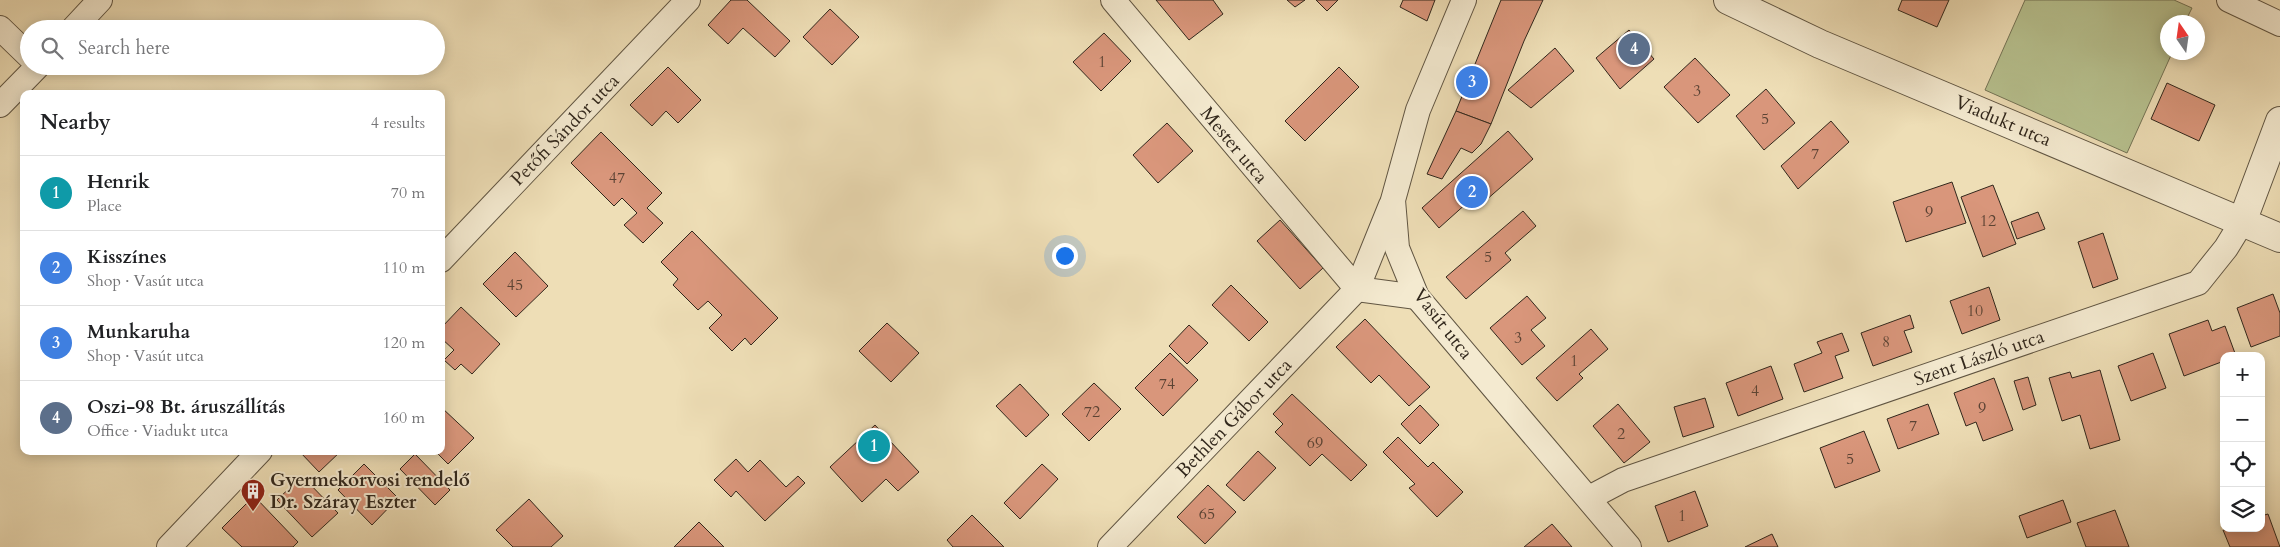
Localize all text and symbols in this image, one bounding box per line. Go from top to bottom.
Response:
north arrow [2160,15,2205,60]
search box [20,20,445,75]
pin: 4 [1618,30,1650,68]
icon: search [38,34,66,62]
text: Search here [78,35,170,61]
house number: 1 [1098,51,1106,73]
pin: 3 [1456,63,1488,101]
street label: Petőfi Sándor utca [505,68,625,192]
house number: 3 [1693,80,1701,102]
street label: Viadukt utca [1951,89,2055,153]
street label: Mester utca [1194,101,1274,189]
text: Nearby [40,108,111,137]
house number: 5 [1761,108,1769,130]
text: 4 results [371,112,425,134]
house number: 7 [1811,143,1819,165]
house number: 47 [609,167,625,189]
text: Henrik [87,169,150,195]
pin: 2 [1456,173,1488,211]
text: 1 [52,182,60,204]
text: 70 m [391,182,425,204]
text: Place [87,195,122,217]
house number: 9 [1925,201,1933,223]
house number: 12 [1980,210,1996,232]
your location [1052,243,1078,269]
text: Kisszínes [87,244,166,270]
house number: 5 [1484,246,1492,268]
text: 2 [52,257,60,279]
text: 110 m [383,257,425,279]
text: Shop · Vasút utca [87,270,204,292]
house number: 45 [507,274,523,296]
street label: Vasút utca [1407,283,1479,365]
house number: 10 [1967,300,1983,322]
text: Munkaruha [87,319,190,345]
street label: Szent László utca [1910,323,2048,393]
house number: 3 [1514,327,1522,349]
house number: 8 [1882,331,1890,353]
text: 3 [52,332,60,354]
text: 120 m [383,332,425,354]
text: Shop · Vasút utca [87,345,204,367]
house number: 1 [1570,350,1578,372]
map controls [2220,352,2265,532]
button: + [2220,352,2265,397]
street label: Bethlen Gábor utca [1170,353,1298,483]
house number: 74 [1159,373,1175,395]
house number: 4 [1751,380,1759,402]
text: Oszi-98 Bt. áruszállítás [87,394,285,420]
house number: 9 [1978,397,1986,419]
button: − [2220,397,2265,442]
house number: 72 [1084,401,1100,423]
text: 4 [52,407,60,429]
text: 160 m [383,407,425,429]
house number: 7 [1909,415,1917,437]
text: Office · Viadukt utca [87,420,228,442]
house number: 2 [1617,423,1625,445]
pin: 1 [858,427,890,465]
house number: 69 [1307,432,1323,454]
button: locate [2220,442,2265,487]
house number: 5 [1846,448,1854,470]
place label: Gyermekorvosi rendelő Dr. Száray Eszter [270,467,470,515]
building icon: Gyermekorvosi rendelő Dr. Száray Eszter [240,478,266,512]
button: layers [2220,487,2265,532]
house number: 65 [1199,503,1215,525]
house number: 1 [1678,505,1686,527]

